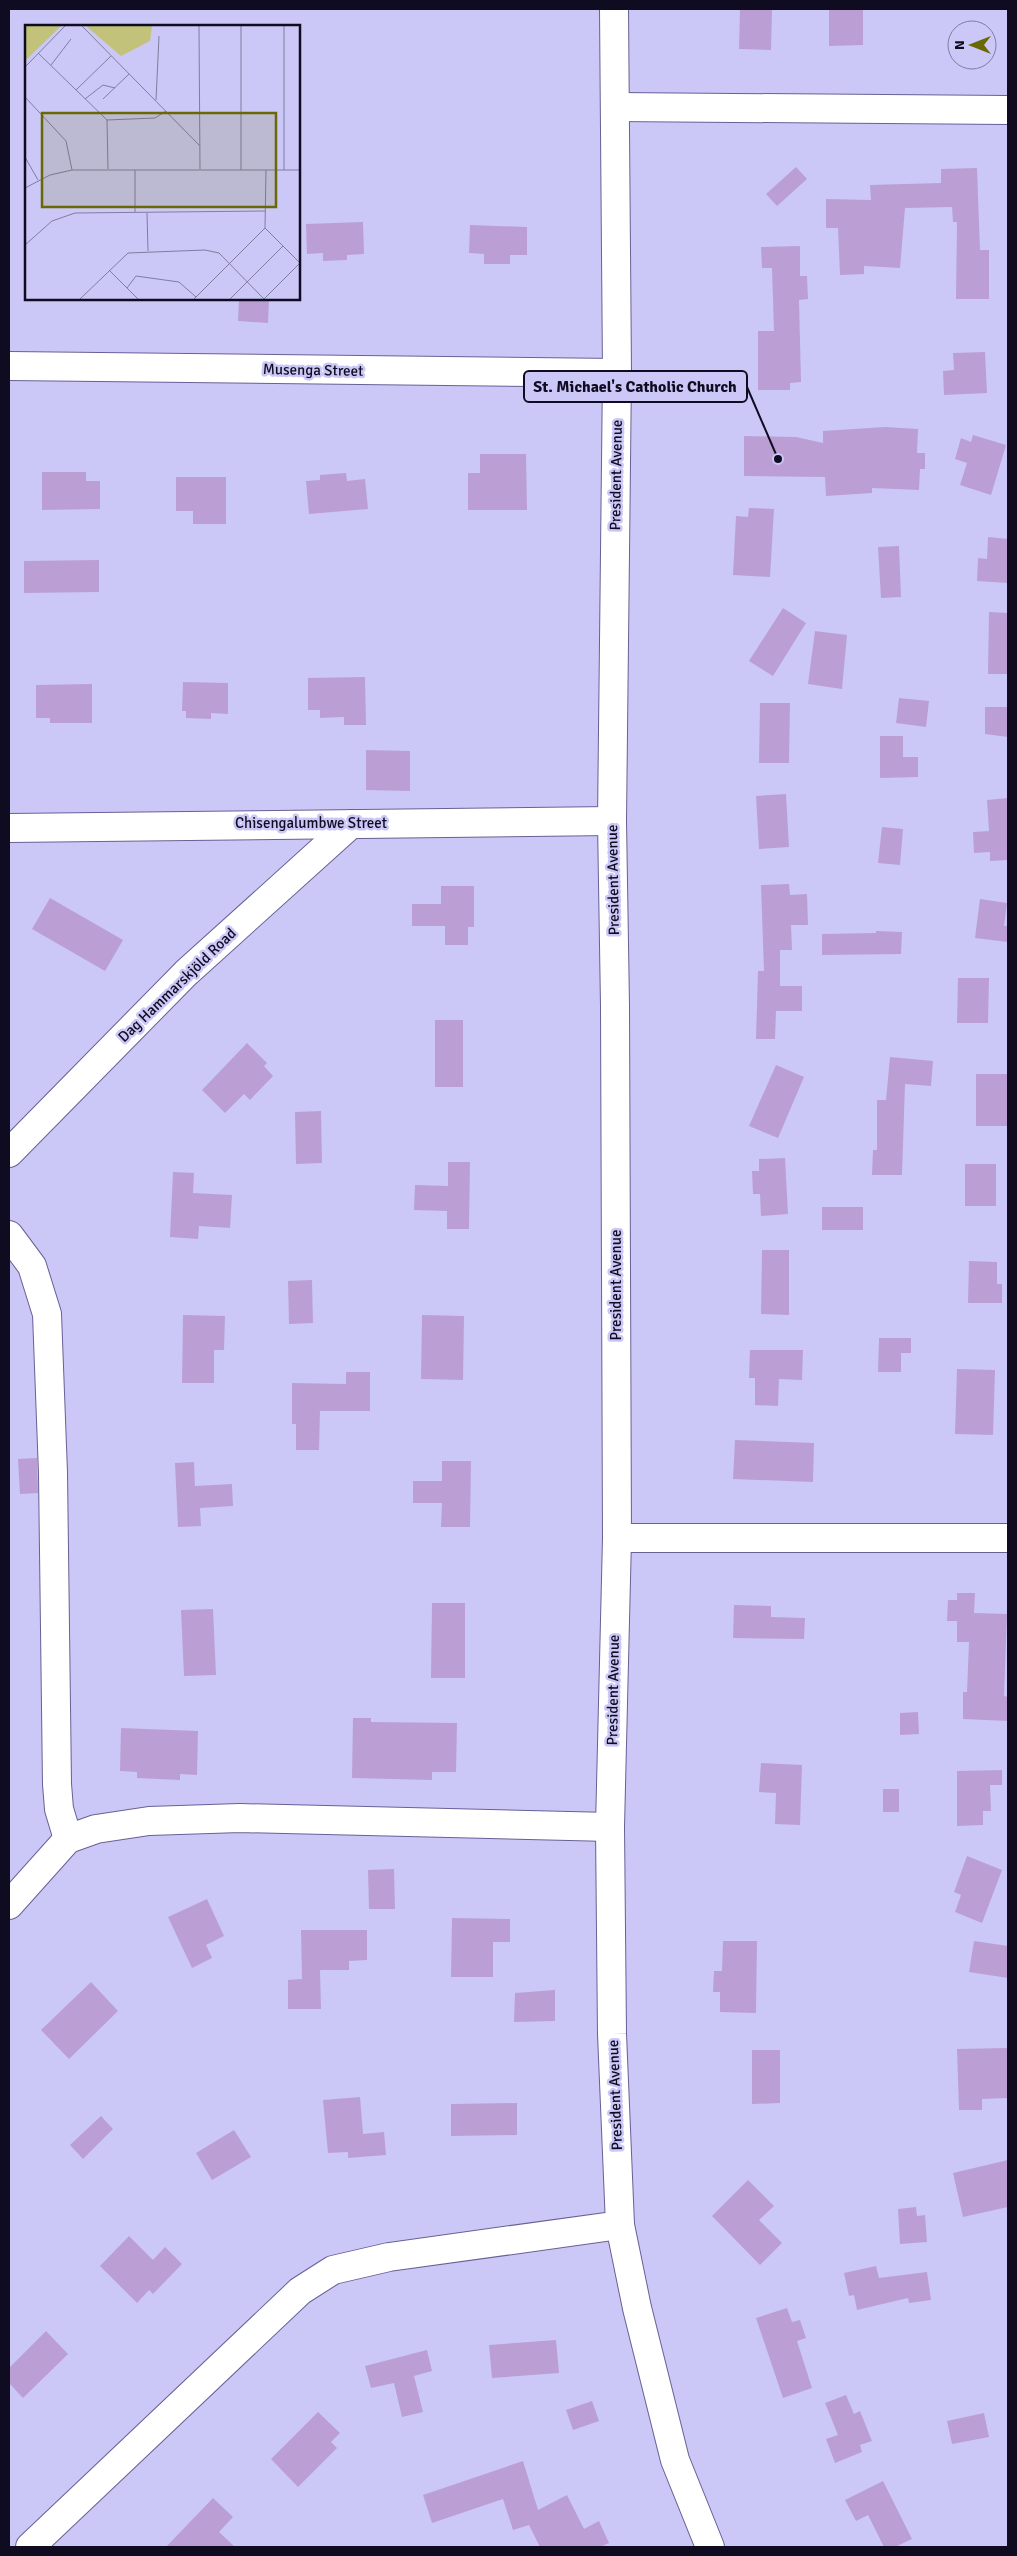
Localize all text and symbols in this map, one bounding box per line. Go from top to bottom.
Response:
north arrow [947,20,997,70]
inset map [25,25,300,300]
text: N [951,40,968,50]
street label: Musenga Street [263,360,363,380]
callout: St. Michael's Catholic Church [524,371,747,402]
text: St. Michael's Catholic Church [533,377,737,397]
street label: President Avenue [606,419,626,531]
street label: Chisengalumbwe Street [235,814,387,832]
street label: President Avenue [603,824,623,936]
street label: Dag Hammarskjöld Road [114,924,240,1046]
street label: President Avenue [607,1230,625,1340]
street label: President Avenue [603,1634,623,1746]
street label: President Avenue [604,2039,626,2151]

